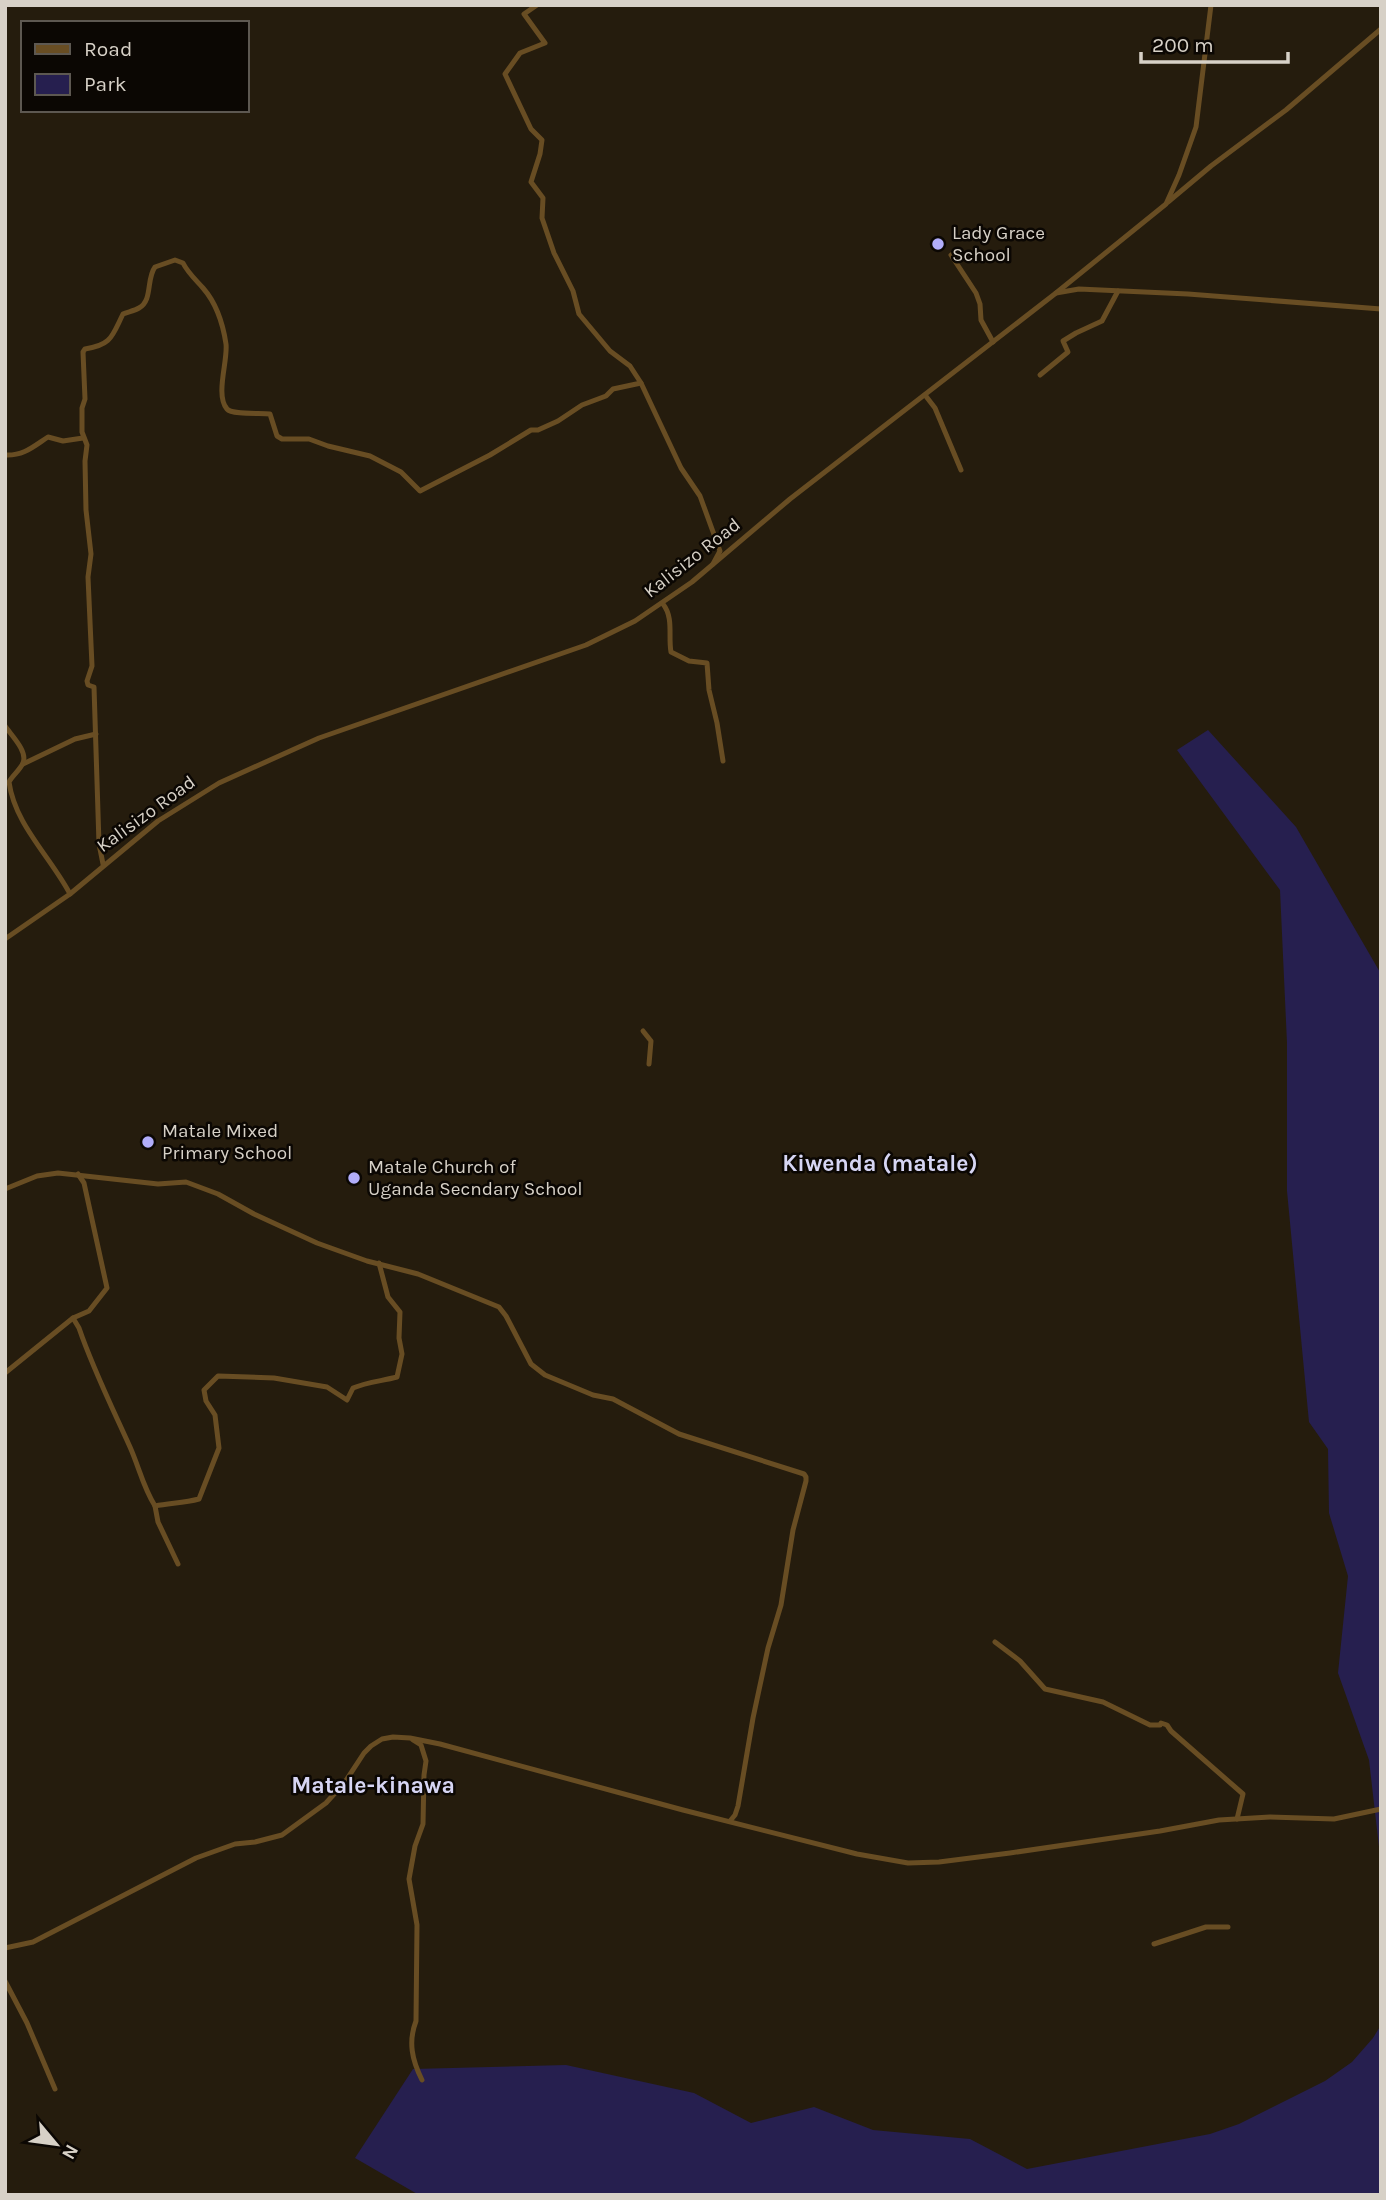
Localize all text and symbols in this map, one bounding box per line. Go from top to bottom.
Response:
legend [21,21,248,112]
scale bar [1141,21,1288,65]
text: 200 m [1152,33,1214,57]
text: Road [84,37,132,61]
text: Park [84,72,127,96]
place label: Lady Grace School [952,222,1045,266]
marker: Lady Grace School [930,236,946,252]
street label: Kalisizo Road [639,514,745,602]
street label: Kalisizo Road [92,771,200,857]
place label: Matale Mixed Primary School [162,1120,292,1164]
marker: Matale Mixed Primary School [140,1134,156,1150]
district label: Kiwenda (matale) [782,1150,978,1177]
place label: Matale Church of Uganda Secndary School [368,1156,583,1200]
marker: Matale Church of Uganda Secndary School [346,1170,362,1186]
district label: Matale-kinawa [291,1772,455,1799]
north arrow [21,2109,91,2179]
text: N [57,2140,83,2163]

